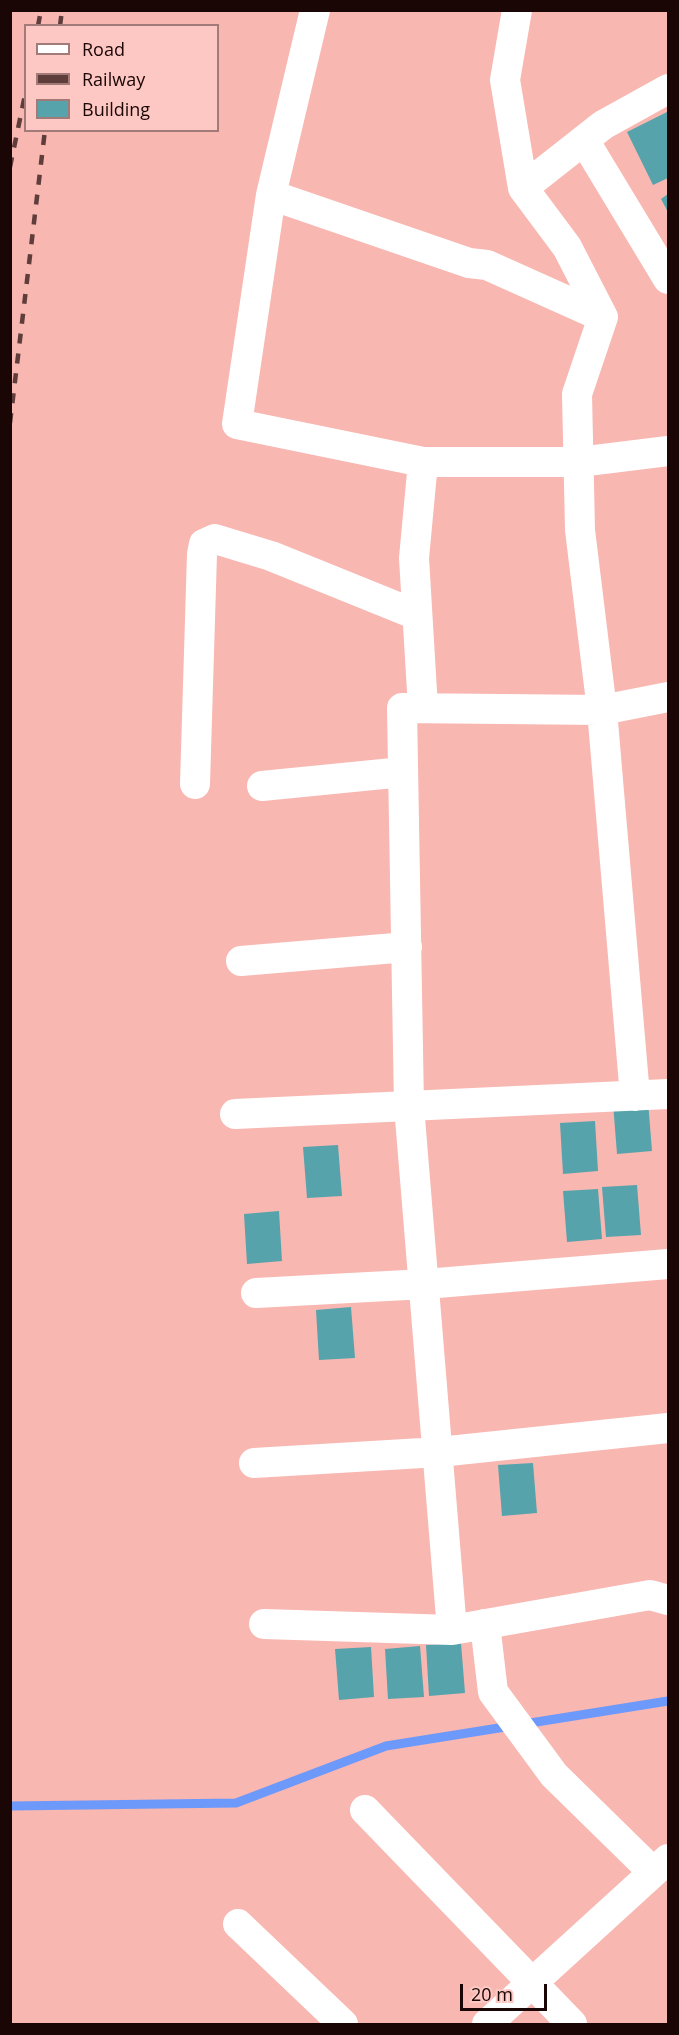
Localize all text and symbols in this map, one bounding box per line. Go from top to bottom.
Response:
legend [24,24,219,132]
text: Road [82,37,125,61]
text: Railway [82,67,145,91]
text: Building [82,97,150,121]
scale bar [463,1972,550,2010]
text: 20 m [471,1982,513,2006]

